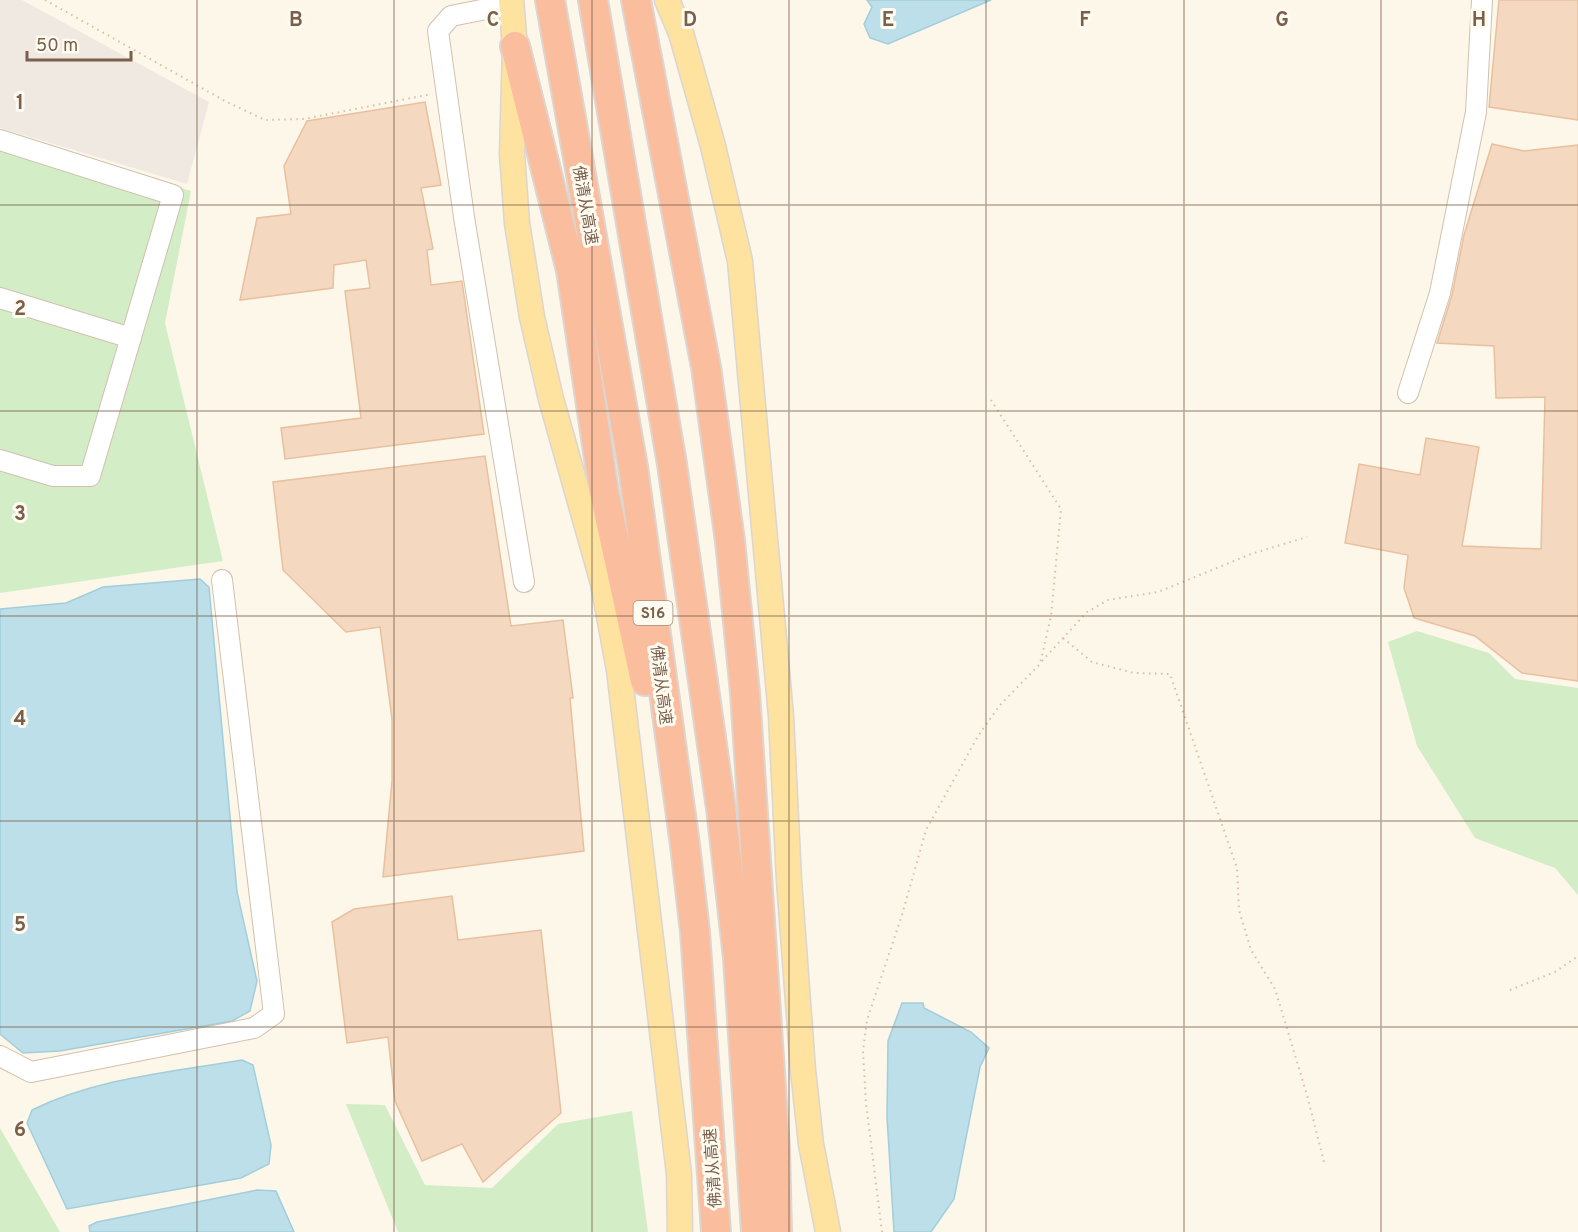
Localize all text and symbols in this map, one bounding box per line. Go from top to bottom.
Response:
text: B [289,8,303,34]
text: C [487,8,499,34]
text: D [683,8,697,34]
text: E [882,8,894,34]
text: F [1079,8,1091,34]
text: G [1275,8,1289,34]
text: H [1472,8,1486,34]
scale bar [27,24,130,62]
text: 50 m [36,35,78,58]
text: 1 [16,91,24,117]
street label: 佛清从高速 [567,164,601,246]
text: 2 [14,297,26,323]
text: 3 [14,502,26,528]
road number: S16 [634,601,672,625]
street label: 佛清从高速 [645,644,675,726]
text: 4 [14,707,26,733]
text: 5 [14,913,26,939]
text: 6 [14,1118,26,1144]
street label: 佛清从高速 [701,1127,727,1208]

